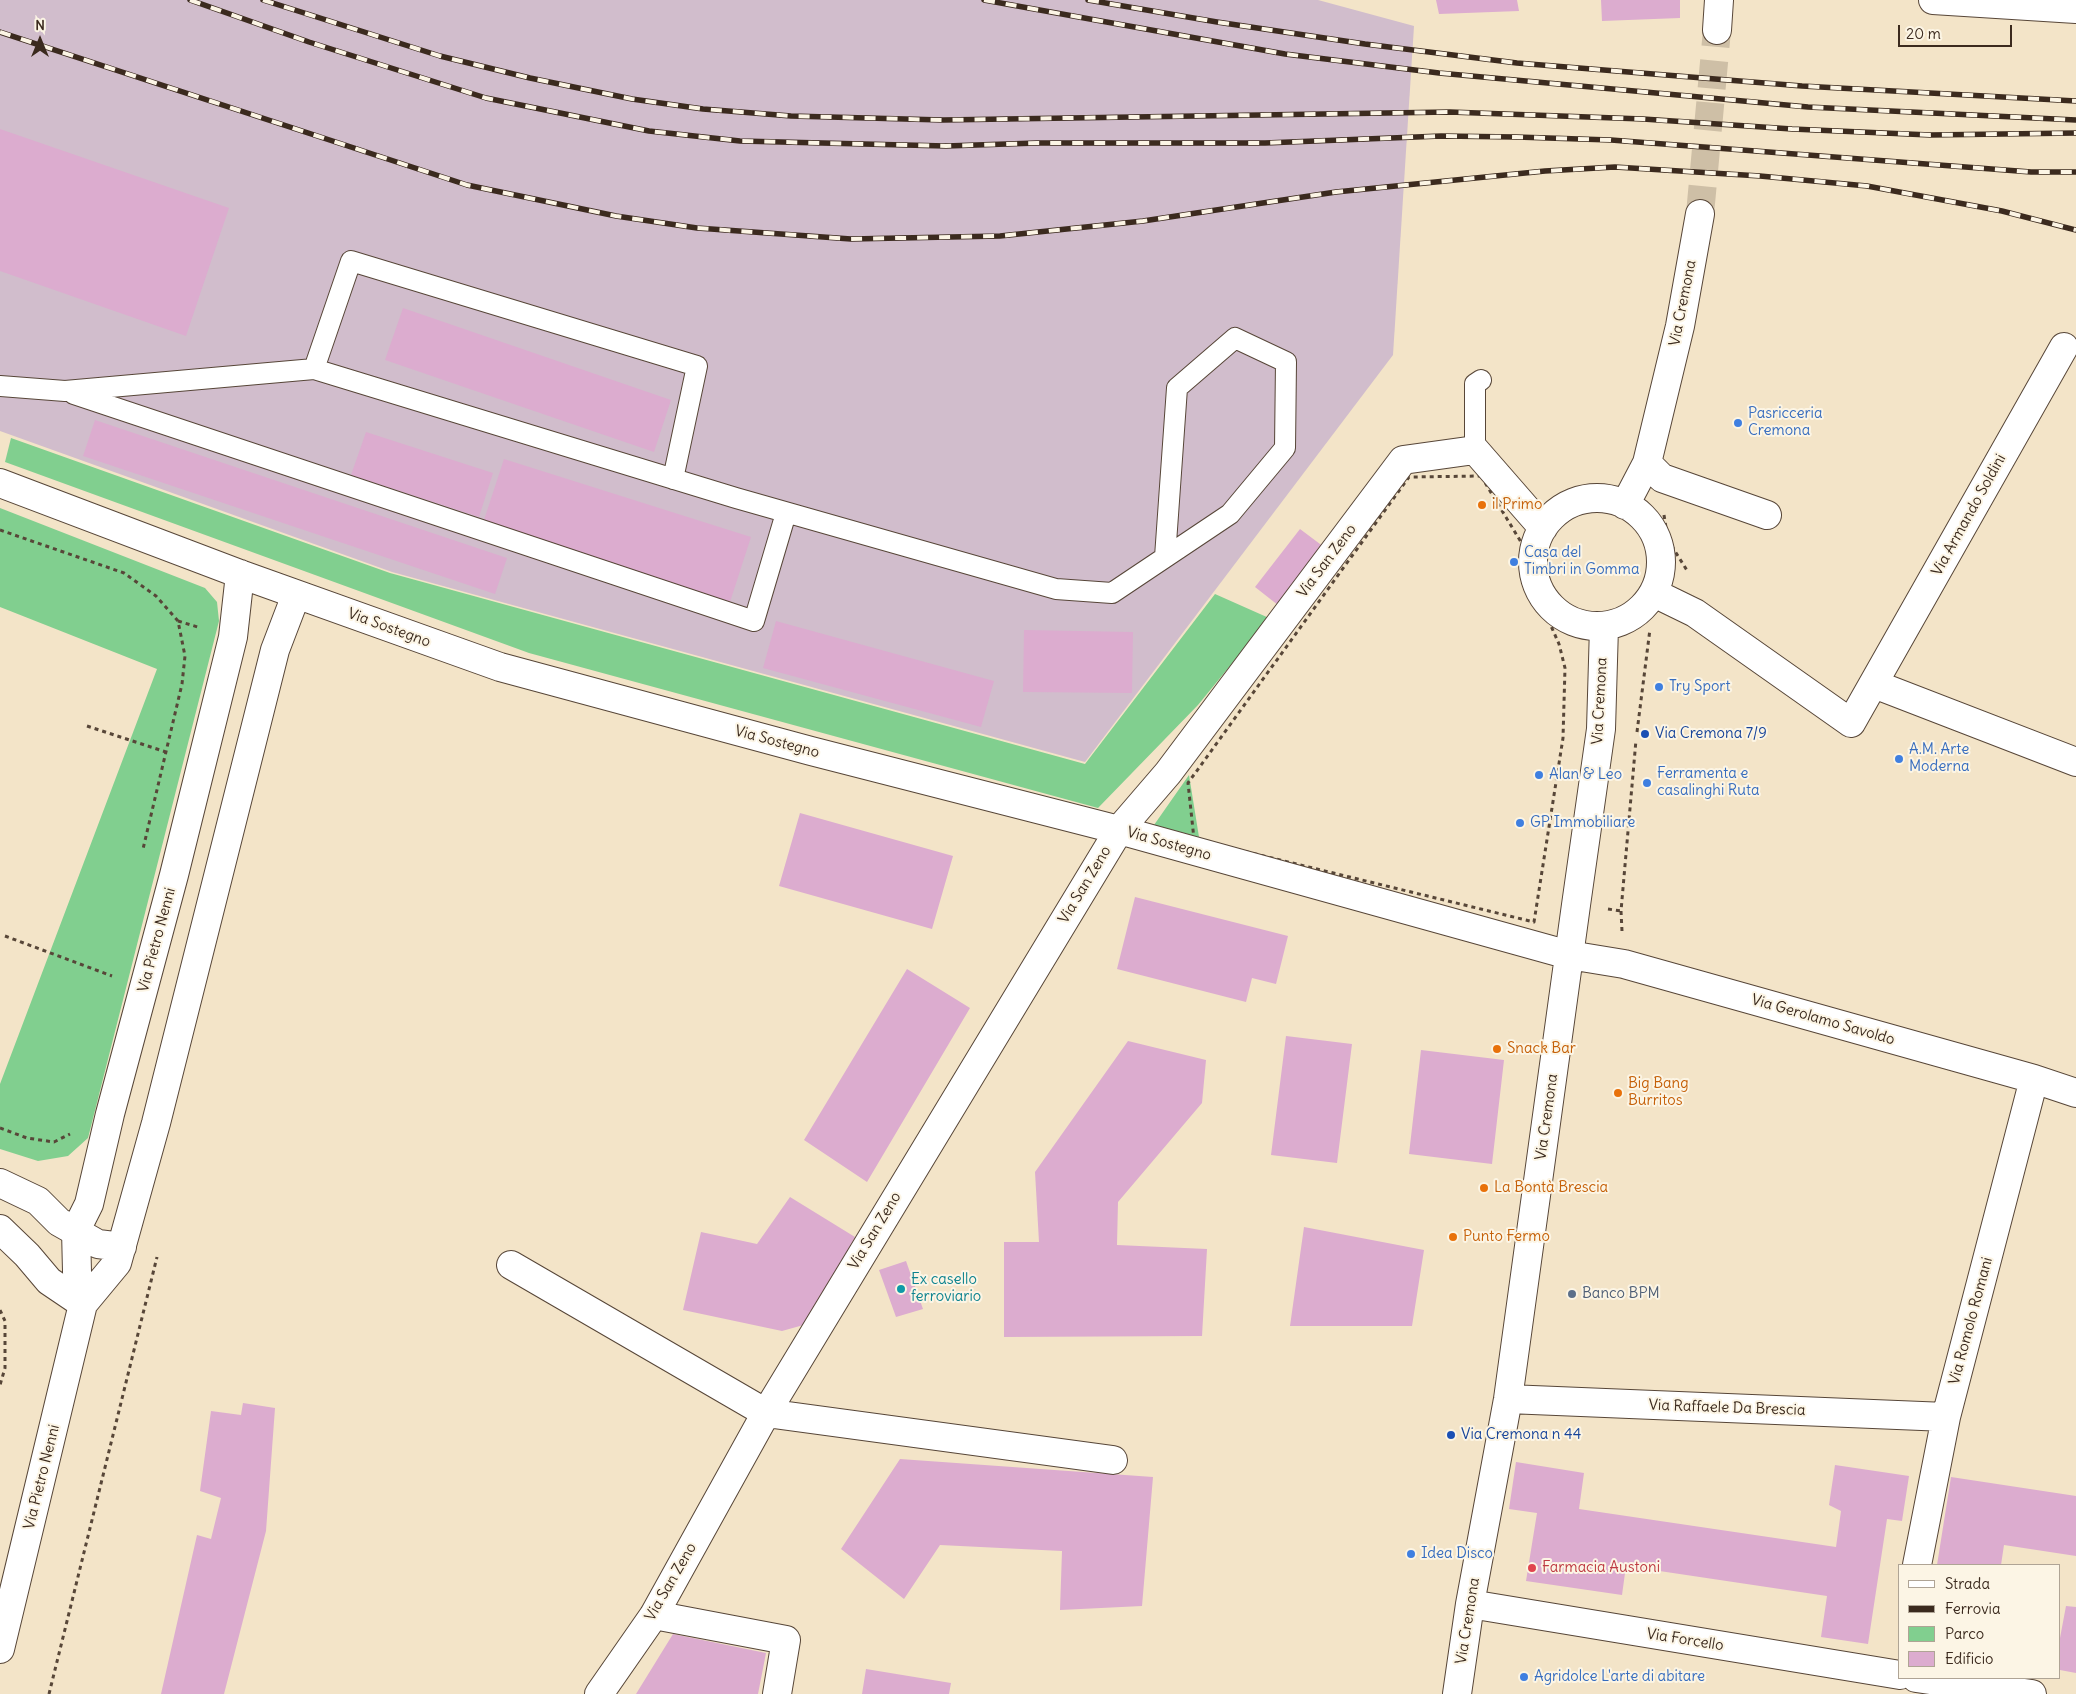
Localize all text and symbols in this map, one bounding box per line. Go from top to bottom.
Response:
north arrow [15,15,65,65]
scale bar [1901,15,2015,47]
text: N [35,16,45,34]
text: 20 m [1906,24,1941,43]
street label: Via Cremona [1666,258,1700,348]
place label: Pasricceria Cremona [1748,405,1823,440]
marker: Pasricceria Cremona [1732,417,1744,429]
street label: Via Armando Soldini [1928,451,2010,579]
place label: il Primo [1492,496,1542,514]
marker: il Primo [1476,499,1488,511]
street label: Via San Zeno [1294,521,1360,601]
place label: Casa del Timbri in Gomma [1524,544,1639,579]
marker: Casa del Timbri in Gomma [1508,556,1520,568]
street label: Via Sostegno [345,605,433,651]
street label: Via Cremona [1589,657,1611,745]
place label: Try Sport [1669,678,1731,696]
marker: Try Sport [1653,681,1665,693]
street label: Via Sostegno [733,722,821,762]
place label: Via Cremona 7/9 [1655,725,1767,743]
marker: Via Cremona 7/9 [1639,728,1651,740]
place label: A.M. Arte Moderna [1909,741,1970,776]
marker: A.M. Arte Moderna [1893,753,1905,765]
place label: Ferramenta e casalinghi Ruta [1657,765,1760,800]
place label: Alan & Leo [1549,766,1622,784]
marker: Alan & Leo [1533,769,1545,781]
marker: Ferramenta e casalinghi Ruta [1641,777,1653,789]
place label: GP Immobiliare [1530,814,1635,832]
marker: GP Immobiliare [1514,817,1526,829]
street label: Via Sostegno [1125,823,1213,865]
street label: Via San Zeno [1055,843,1115,927]
street label: Via Pietro Nenni [134,886,180,994]
street label: Via Gerolamo Savoldo [1749,991,1897,1049]
place label: Snack Bar [1507,1040,1576,1058]
marker: Snack Bar [1491,1043,1503,1055]
street label: Via Cremona [1532,1073,1562,1161]
place label: Big Bang Burritos [1628,1075,1689,1110]
marker: Big Bang Burritos [1612,1087,1624,1099]
place label: La Bontà Brescia [1494,1179,1608,1197]
marker: La Bontà Brescia [1478,1182,1490,1194]
street label: Via San Zeno [845,1189,905,1273]
place label: Punto Fermo [1463,1228,1550,1246]
marker: Punto Fermo [1447,1231,1459,1243]
street label: Via Romolo Romani [1945,1255,1997,1387]
place label: Ex casello ferroviario [911,1271,981,1306]
marker: Ex casello ferroviario [895,1283,907,1295]
place label: Banco BPM [1582,1285,1660,1303]
marker: Banco BPM [1566,1288,1578,1300]
street label: Via Raffaele Da Brescia [1648,1396,1806,1420]
street label: Via Pietro Nenni [20,1423,64,1531]
place label: Via Cremona n 44 [1461,1426,1581,1444]
marker: Via Cremona n 44 [1445,1429,1457,1441]
street label: Via San Zeno [641,1540,701,1624]
place label: Idea Disco [1421,1545,1493,1563]
marker: Idea Disco [1405,1548,1417,1560]
place label: Farmacia Austoni [1542,1559,1660,1577]
marker: Farmacia Austoni [1526,1562,1538,1574]
legend [1898,1564,2061,1679]
text: Strada [1945,1574,1990,1593]
street label: Via Cremona [1452,1577,1484,1665]
text: Ferrovia [1945,1599,2001,1618]
text: Parco [1945,1624,1984,1643]
street label: Via Forcello [1645,1625,1725,1655]
text: Edificio [1945,1649,1993,1668]
place label: Agridolce L'arte di abitare [1534,1668,1705,1686]
marker: Agridolce L'arte di abitare [1518,1671,1530,1683]

